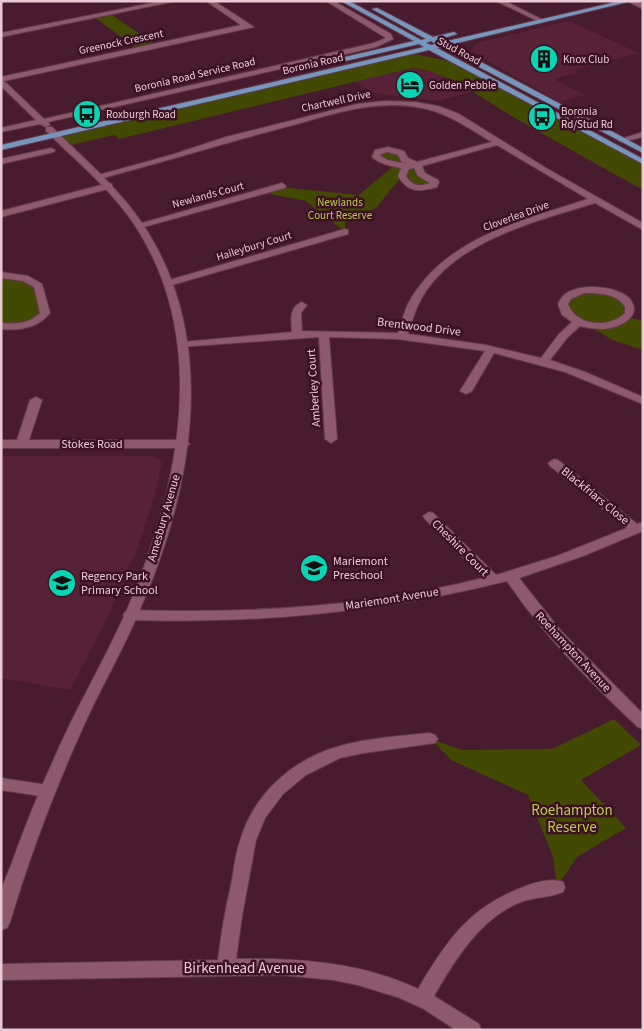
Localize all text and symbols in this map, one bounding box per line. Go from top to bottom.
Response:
street label: Greenock Crescent [77,26,165,58]
street label: Stud Road [435,33,483,69]
building icon: Knox Club [529,44,559,74]
street label: Boronia Road [281,50,345,78]
place label: Knox Club [563,52,609,67]
street label: Boronia Road Service Road [133,54,257,96]
hotel icon: Golden Pebble [395,70,425,100]
place label: Golden Pebble [429,78,497,93]
street label: Chartwell Drive [300,86,372,116]
bus stop icon: Roxburgh Road [72,99,102,129]
bus stop icon: Boronia Rd/Stud Rd [527,102,557,132]
place label: Boronia Rd/Stud Rd [561,104,613,132]
place label: Roxburgh Road [106,107,176,122]
street label: Newlands Court [171,178,246,212]
park label: Newlands Court Reserve [308,195,373,223]
street label: Cloverlea Drive [481,197,552,235]
street label: Haileybury Court [214,227,294,265]
street label: Brentwood Drive [376,313,462,341]
street label: Amberley Court [303,348,325,428]
street label: Stokes Road [61,436,123,453]
street label: Blackfriars Close [557,463,633,529]
street label: Amesbury Avenue [143,472,185,564]
street label: Cheshire Court [428,516,492,580]
school or university icon: Mariemont Preschool [299,553,329,583]
place label: Mariemont Preschool [333,553,388,584]
school or university icon: Regency Park Primary School [47,568,77,598]
place label: Regency Park Primary School [81,568,158,599]
street label: Mariemont Avenue [344,583,440,615]
street label: Roehampton Avenue [531,608,615,696]
park label: Roehampton Reserve [531,800,613,838]
street label: Birkenhead Avenue [183,958,305,979]

